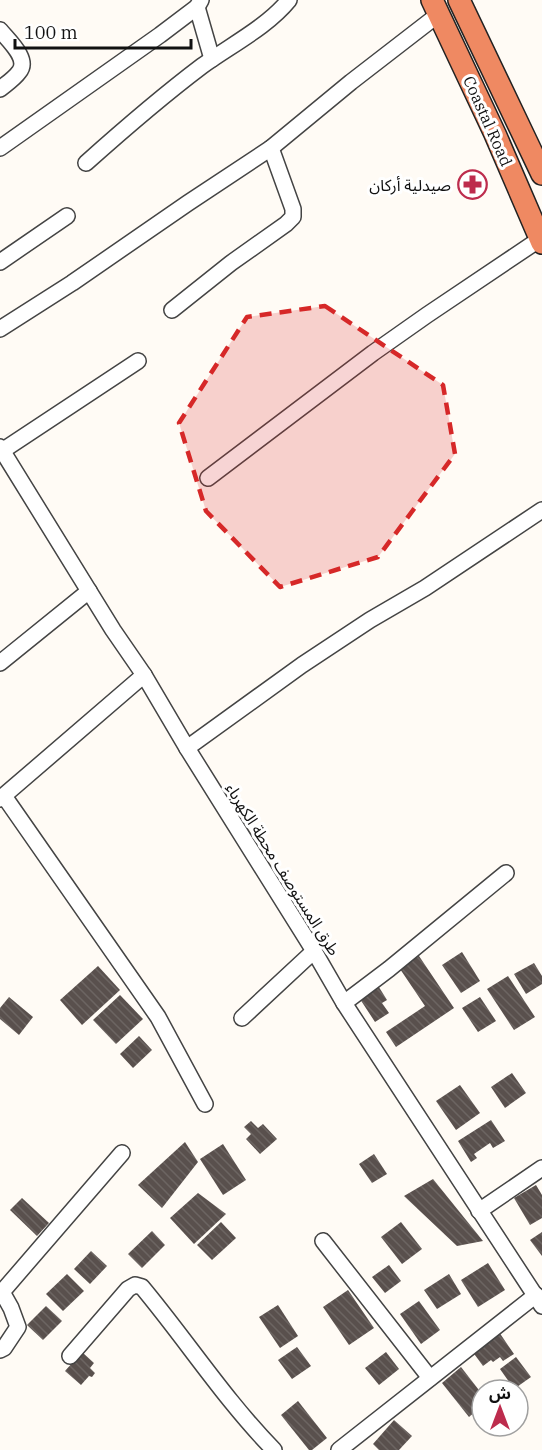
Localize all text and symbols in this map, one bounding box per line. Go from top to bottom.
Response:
scale bar [15,12,190,50]
text: 100 m [24,21,78,44]
street label: Coastal Road [459,73,517,170]
pharmacy icon: صيدلية أركان [456,169,488,201]
place label: صيدلية أركان [369,175,451,195]
street label: طرق المستوصف محطة الكهرباء [222,779,345,959]
north arrow [470,1378,530,1438]
text: ش [489,1383,511,1403]

